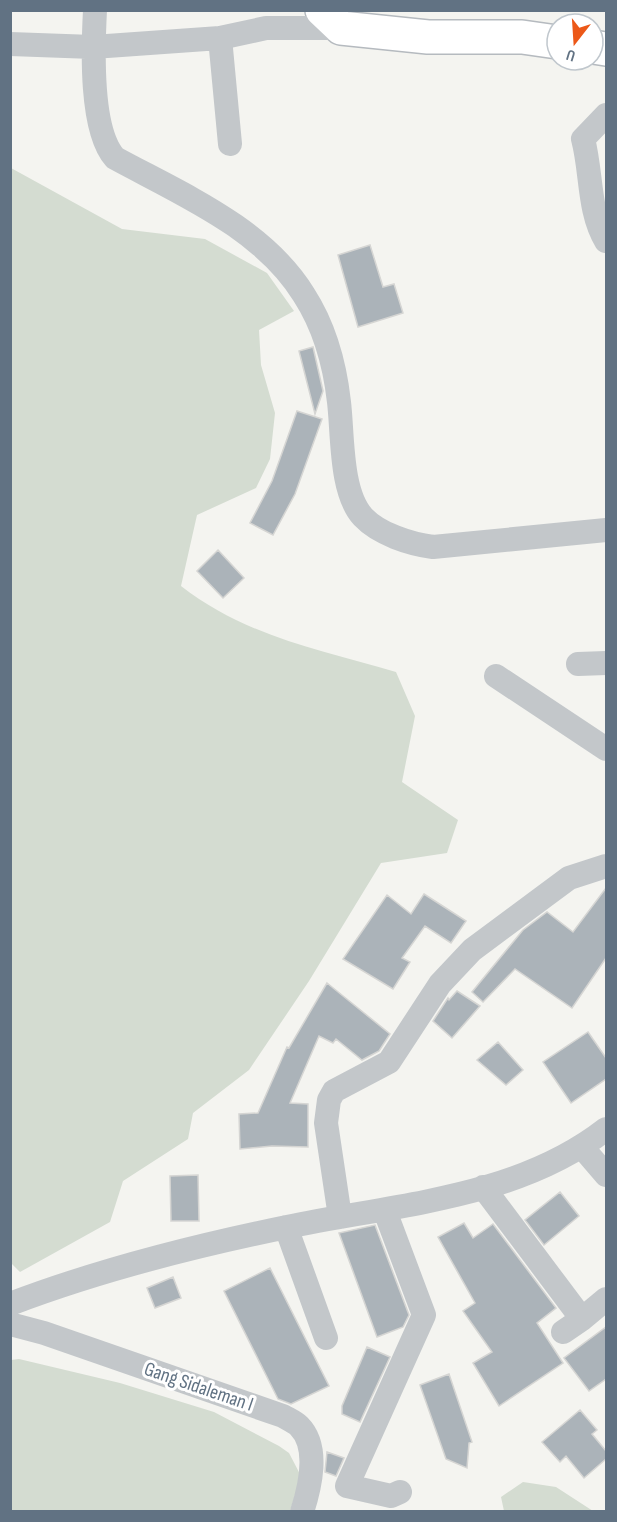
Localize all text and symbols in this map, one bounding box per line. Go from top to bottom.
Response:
north arrow [545,12,605,72]
text: U [564,45,578,65]
street label: Gang Sidaleman I [141,1357,256,1417]

